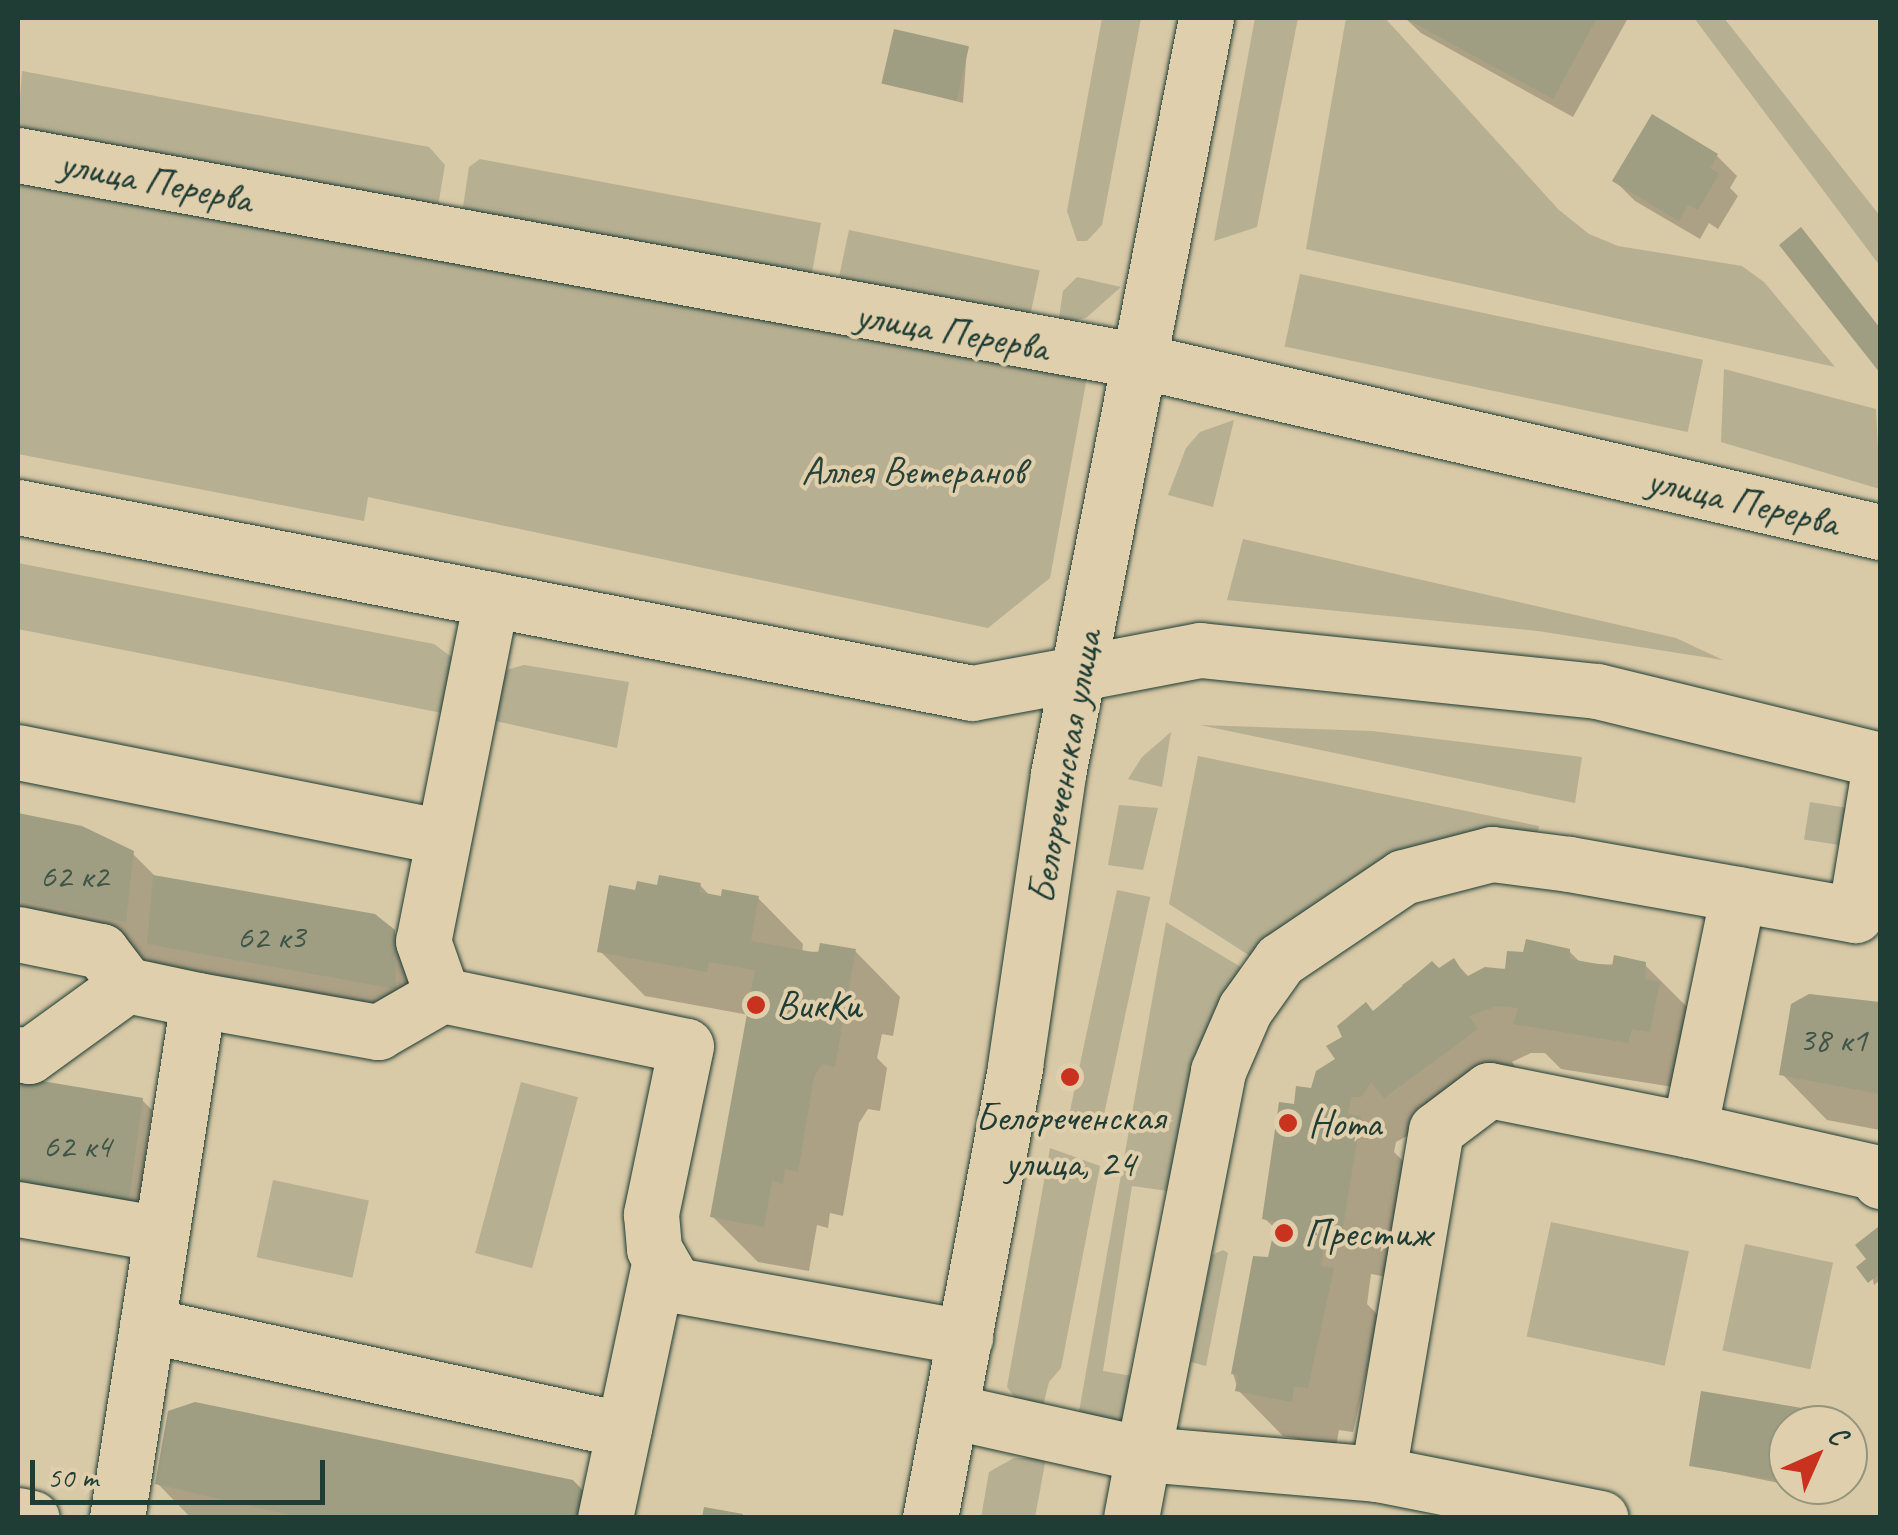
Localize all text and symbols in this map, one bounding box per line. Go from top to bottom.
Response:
street label: улица Перерва [55,139,257,223]
street label: улица Перерва [852,290,1052,372]
park label: Аллея Ветеранов [802,447,1024,495]
street label: улица Перерва [1642,456,1844,546]
street label: Белореченская улица [1016,627,1112,907]
house number: 62 к2 [40,855,108,897]
house number: 62 к3 [237,916,305,958]
place label: ВикКи [776,981,861,1029]
marker: ВикКи [745,994,767,1016]
house number: 38 к1 [1799,1019,1867,1061]
marker: Белореченская улица, 24 [1059,1066,1081,1088]
place label: Белореченская улица, 24 [975,1093,1165,1187]
place label: Нота [1308,1099,1381,1147]
marker: Нота [1277,1112,1299,1134]
house number: 62 к4 [43,1125,111,1167]
place label: Престиж [1304,1209,1432,1257]
marker: Престиж [1273,1222,1295,1244]
north arrow [1768,1405,1868,1505]
text: С [1821,1418,1855,1452]
scale bar [35,1440,330,1502]
text: 50 m [47,1458,98,1496]

